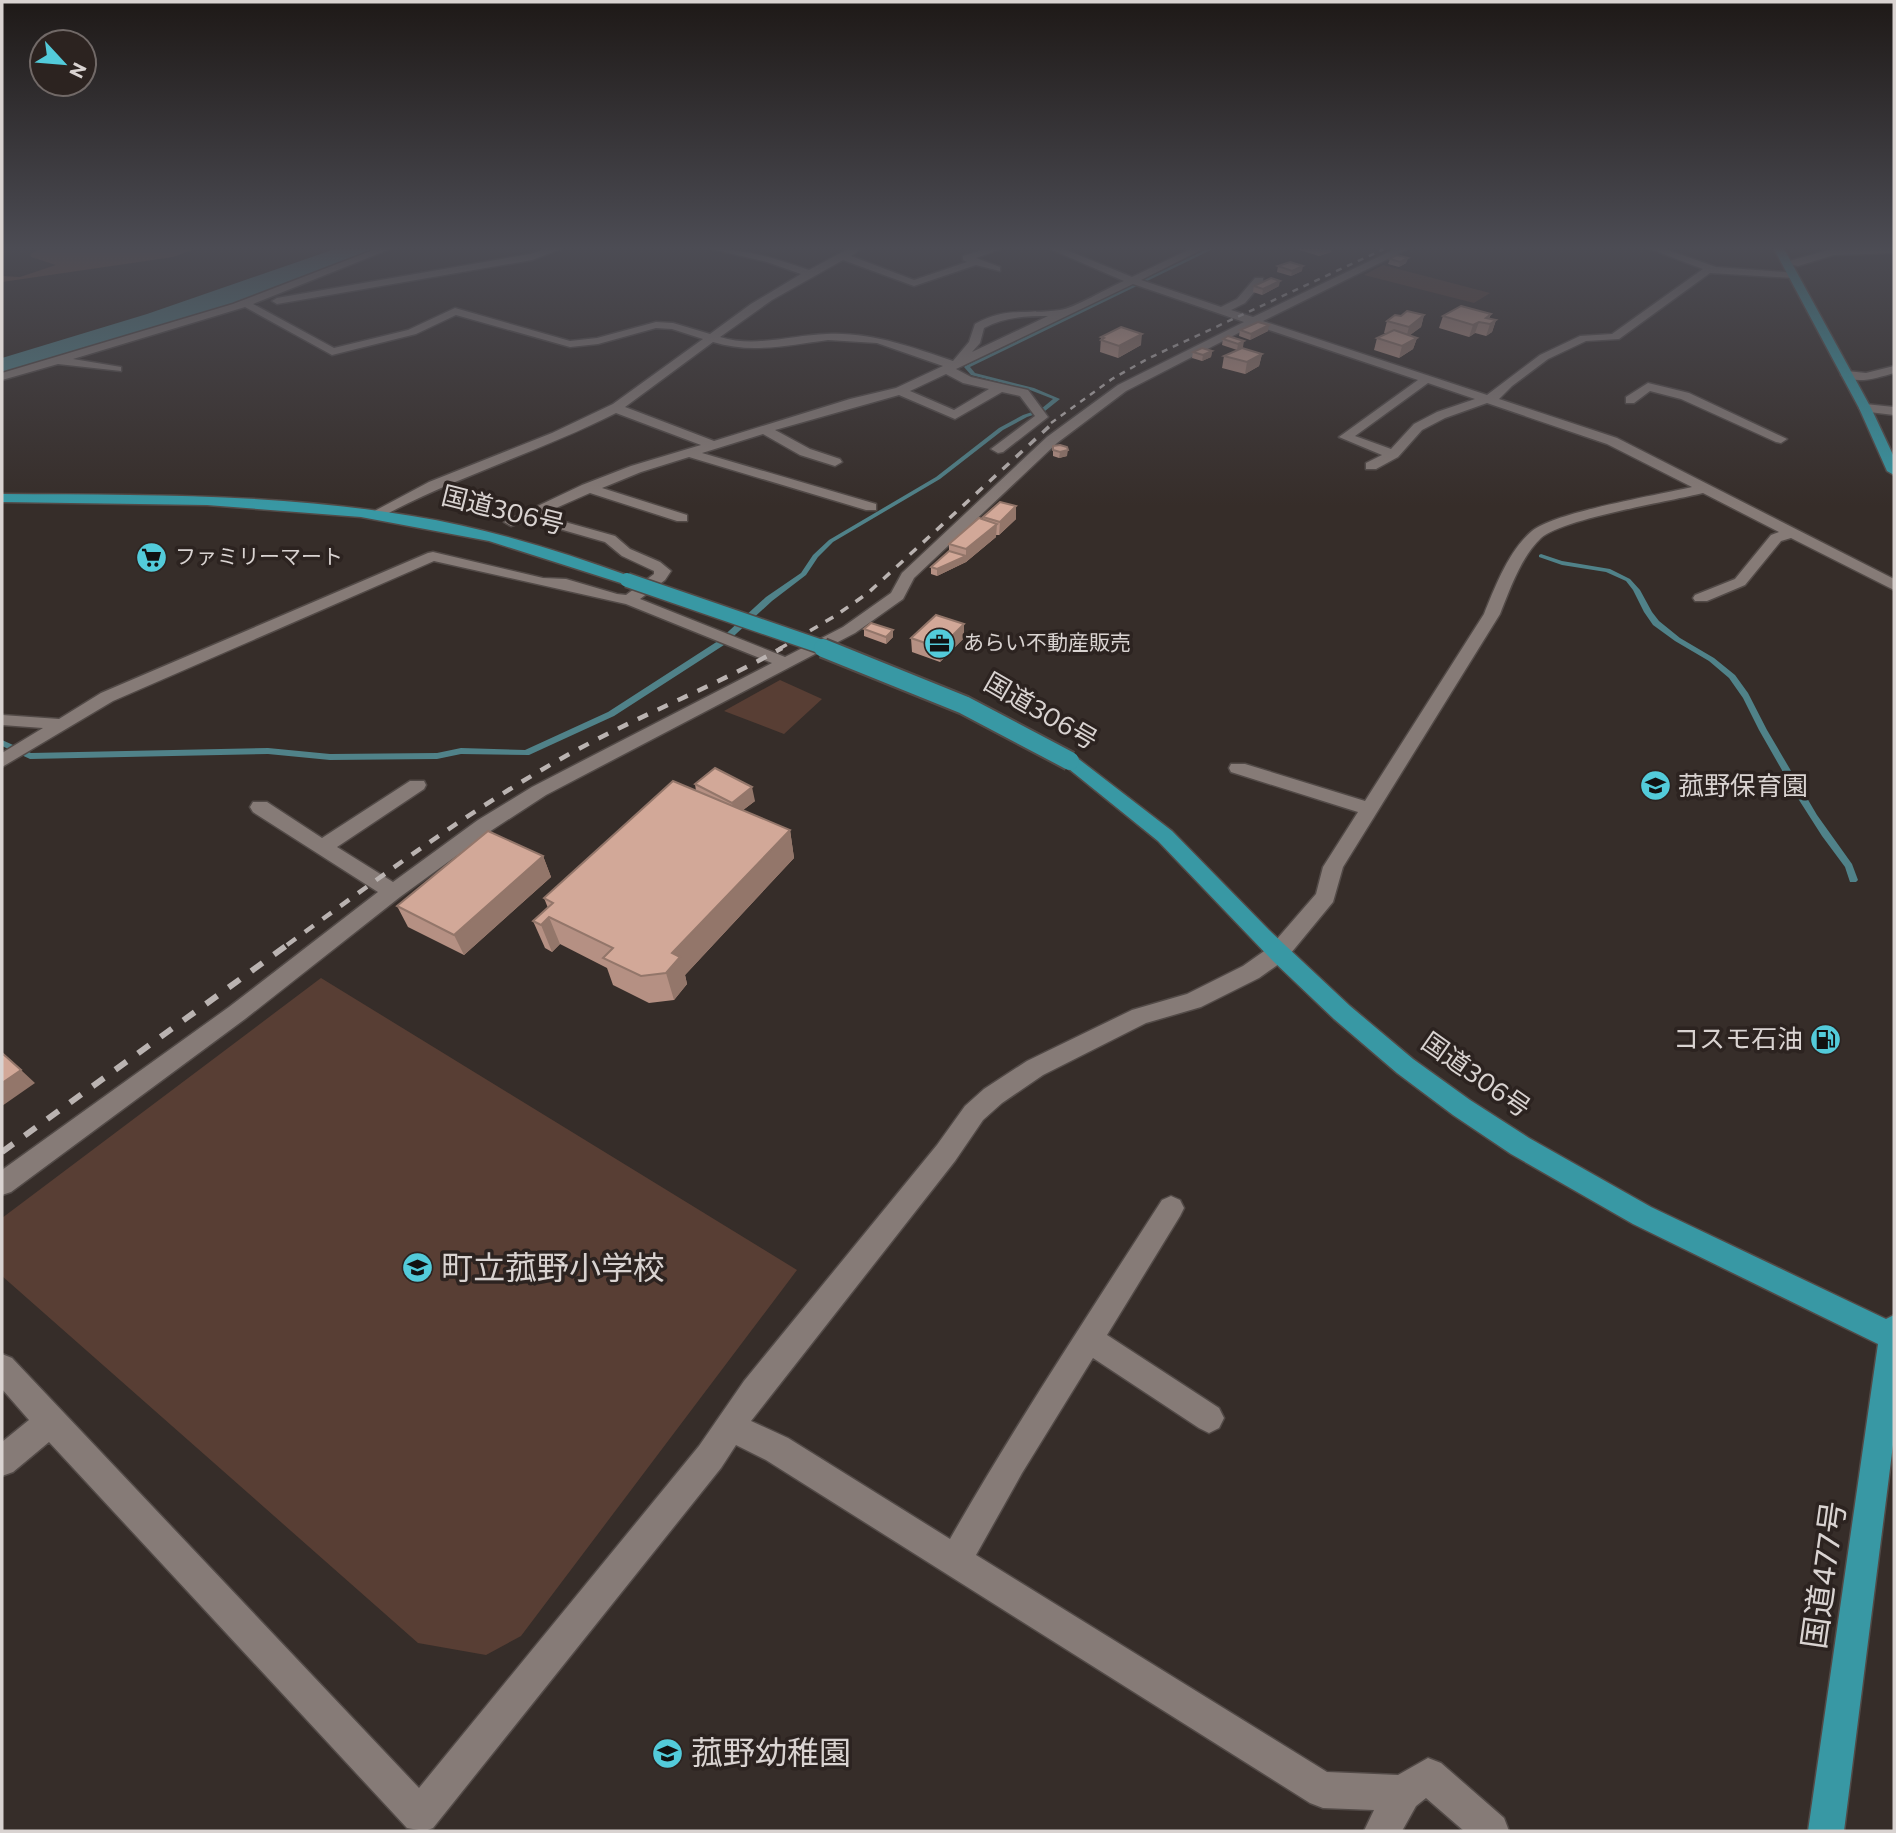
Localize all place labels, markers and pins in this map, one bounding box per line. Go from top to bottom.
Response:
supermarket icon: ファミリーマート [135,540,169,574]
place label: ファミリーマート [175,543,343,568]
office icon: あらい不動産販売 [923,626,957,660]
place label: あらい不動産販売 [963,629,1131,654]
school or university icon: 菰野保育園 [1638,769,1672,803]
place label: 菰野保育園 [1678,769,1808,800]
place label: コスモ石油 [1673,1022,1803,1053]
fuel station icon: コスモ石油 [1809,1022,1843,1056]
place label: 町立菰野小学校 [441,1246,665,1286]
school or university icon: 町立菰野小学校 [401,1251,435,1285]
place label: 菰野幼稚園 [691,1731,851,1771]
school or university icon: 菰野幼稚園 [651,1736,685,1770]

